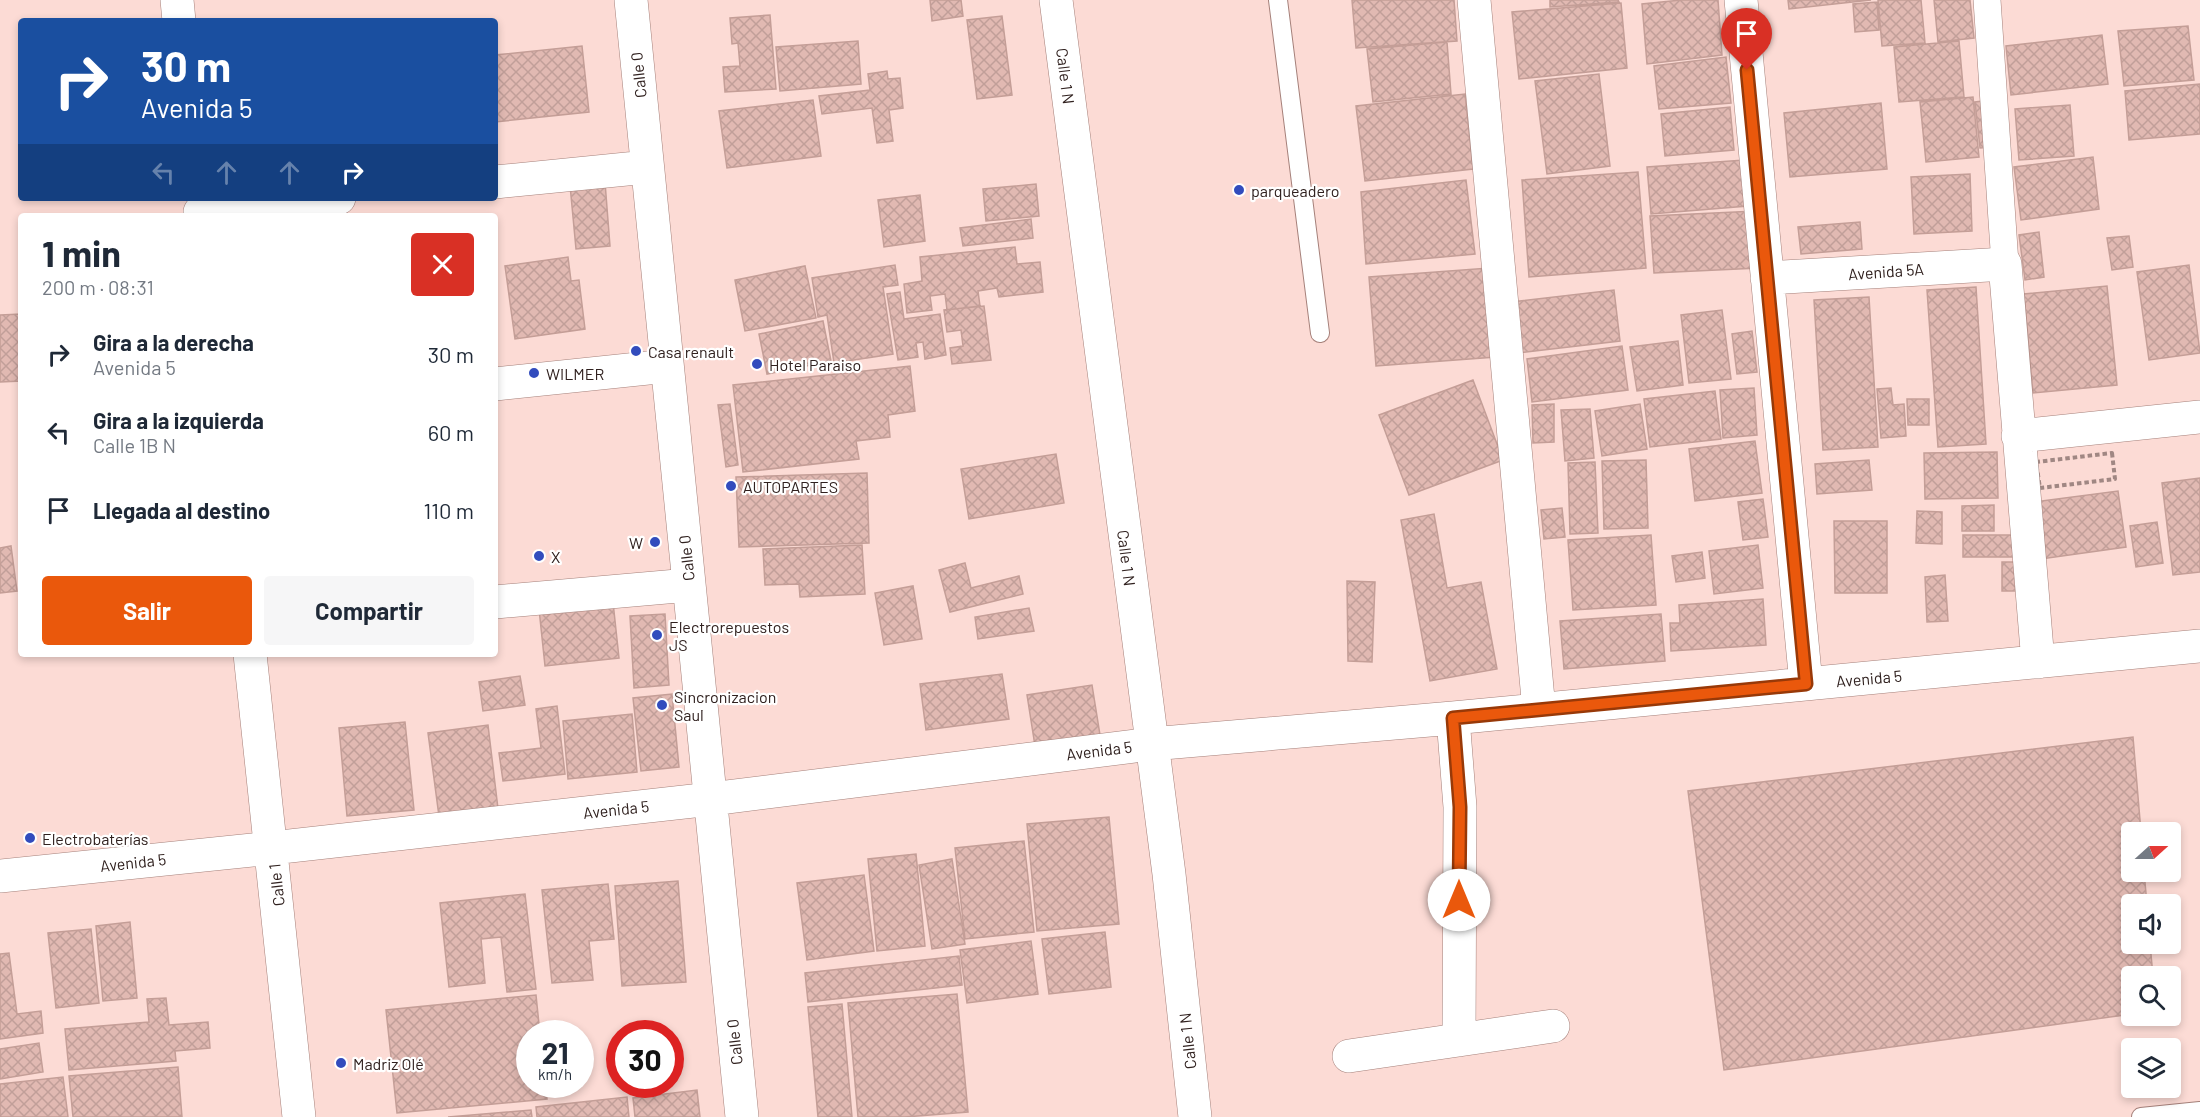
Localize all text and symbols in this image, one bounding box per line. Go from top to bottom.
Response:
pin [1721,8,1772,70]
icon: arrive [1730,17,1763,50]
text: 30 m [141,40,231,90]
icon: right [42,42,120,120]
street label: Calle 1 N [1053,47,1079,105]
street label: Calle 0 [626,51,650,99]
text: Avenida 5 [141,91,253,123]
icon: left [147,156,180,189]
icon: ahead [210,156,243,189]
icon: ahead [273,156,306,189]
icon: right [336,156,369,189]
place label: parqueadero [1251,181,1339,200]
marker: parqueadero [1232,183,1246,197]
text: 1 min [42,231,121,274]
button: close [411,233,474,296]
street label: Avenida 5A [1847,259,1925,283]
text: 200 m · 08:31 [42,275,154,299]
text: Gira a la derecha [93,329,254,355]
icon: right [42,338,75,371]
text: 30 m [428,341,474,367]
place label: Casa renault [648,342,734,361]
marker: Casa renault [629,344,643,358]
text: Avenida 5 [93,355,176,379]
place label: Hotel Paraiso [769,355,861,374]
marker: Hotel Paraiso [750,357,764,371]
place label: WILMER [546,364,604,383]
marker: WILMER [527,366,541,380]
text: Gira a la izquierda [93,407,264,433]
icon: left [42,416,75,449]
text: 60 m [428,419,474,445]
text: Calle 1B N [93,433,176,457]
place label: AUTOPARTES [743,477,838,496]
marker: AUTOPARTES [724,479,738,493]
icon: arrive [42,494,75,527]
text: Llegada al destino [93,497,270,523]
text: 110 m [424,497,474,523]
street label: Calle 1 N [1114,529,1140,587]
place label: W [629,533,643,552]
street label: Calle 0 [674,534,698,582]
marker: W [648,535,662,549]
place label: X [551,547,560,566]
marker: X [532,549,546,563]
button: Salir [42,576,252,645]
button: Compartir [264,576,474,645]
place label: Electrorepuestos JS [669,617,789,654]
marker: Electrorepuestos JS [650,628,664,642]
street label: Avenida 5 [1835,666,1903,690]
place label: Sincronizacion Saul [674,687,776,724]
marker: Sincronizacion Saul [655,698,669,712]
street label: Avenida 5 [1065,737,1133,763]
street label: Avenida 5 [582,796,650,822]
north arrow [2121,822,2181,882]
map controls [2121,822,2181,1098]
place label: Electrobaterías [42,829,149,848]
marker: Electrobaterías [23,831,37,845]
street label: Avenida 5 [99,849,167,875]
street label: Calle 1 [264,863,288,907]
position arrow [1427,868,1491,932]
button: sound [2121,894,2181,954]
button: search [2121,966,2181,1026]
street label: Calle 1 N [1175,1012,1199,1070]
street label: Calle 0 [722,1018,746,1066]
speed limit sign: 30 [606,1020,684,1098]
text: 21 [541,1034,569,1070]
button: layers [2121,1038,2181,1098]
place label: Madriz Olé [353,1054,424,1073]
marker: Madriz Olé [334,1056,348,1070]
text: km/h [538,1065,572,1083]

